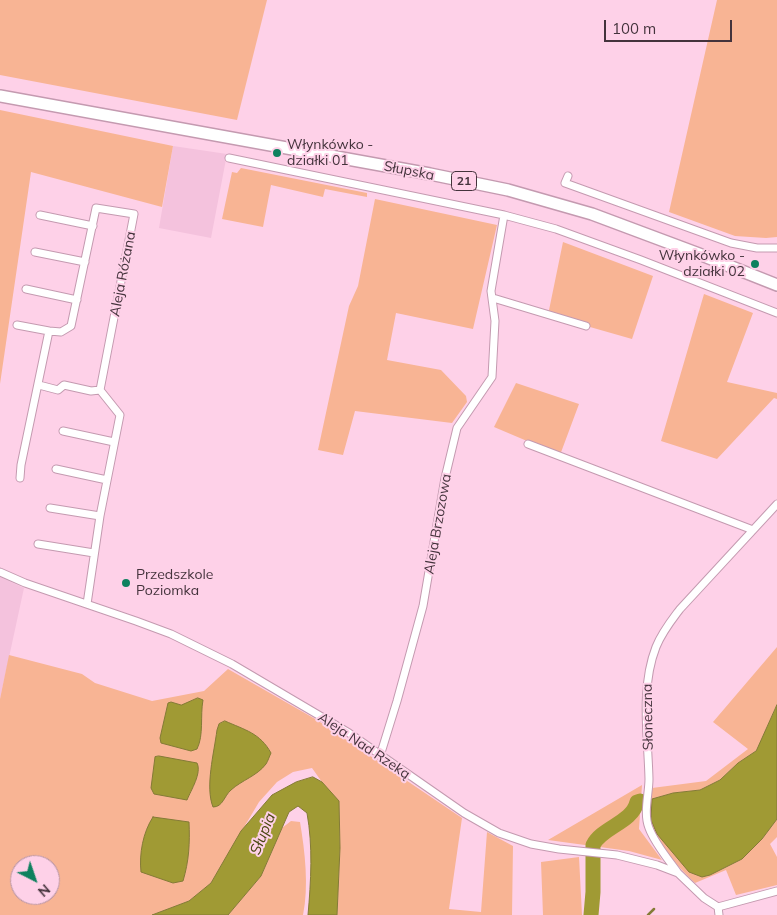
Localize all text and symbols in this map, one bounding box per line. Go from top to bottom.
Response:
scale bar [607,10,734,42]
text: 100 m [612,19,656,38]
place label: Włynkówko - działki 01 [287,137,373,170]
marker: Włynkówko - działki 01 [271,147,283,159]
street label: Słupska [382,158,436,184]
road number: 21 [452,172,476,190]
street label: Aleja Różana [107,230,139,318]
place label: Włynkówko - działki 02 [659,248,745,280]
marker: Włynkówko - działki 02 [749,258,761,270]
street label: Aleja Brzozowa [421,472,455,576]
place label: Przedszkole Poziomka [136,567,213,600]
marker: Przedszkole Poziomka [120,577,132,589]
street label: Słoneczna [639,684,657,750]
street label: Aleja Nad Rzeką [315,709,413,783]
water label: Słupia [247,811,279,857]
north arrow [10,855,60,905]
text: N [34,880,54,901]

